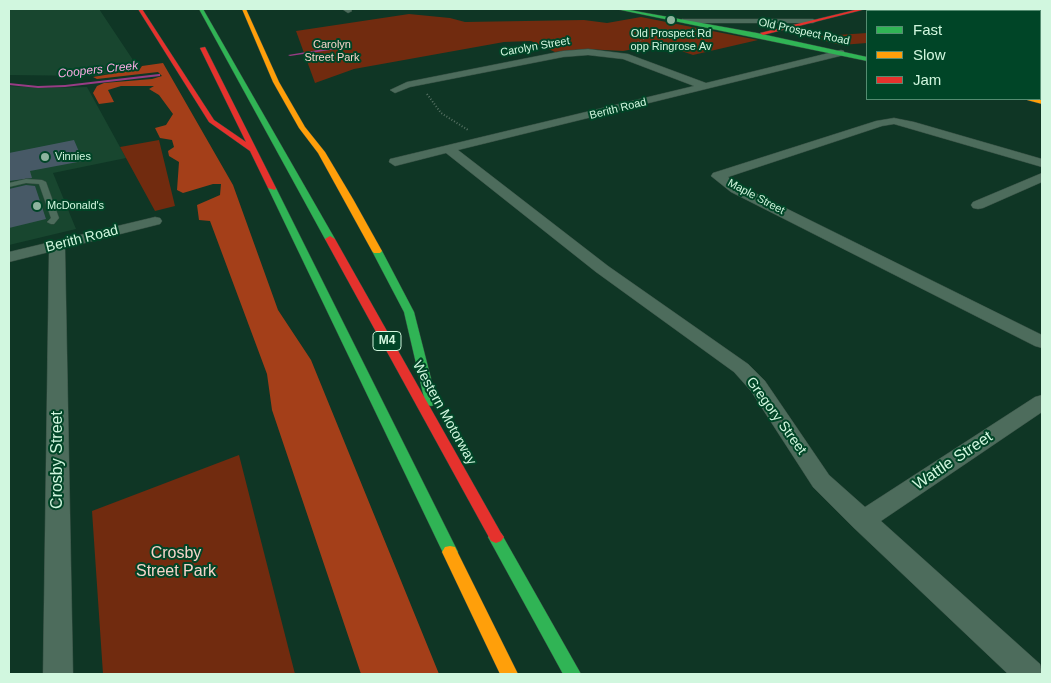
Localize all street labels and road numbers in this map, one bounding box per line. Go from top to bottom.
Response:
street label: Old Prospect Road [757,16,851,48]
street label: Carolyn Street [499,34,571,60]
street label: Berith Road [588,96,648,122]
street label: Maple Street [725,177,787,217]
street label: Berith Road [44,222,120,256]
road number: M4 [373,332,401,351]
street label: Western Motorway [408,358,480,468]
street label: Gregory Street [742,374,810,458]
street label: Crosby Street [48,411,68,509]
street label: Wattle Street [910,427,996,495]

